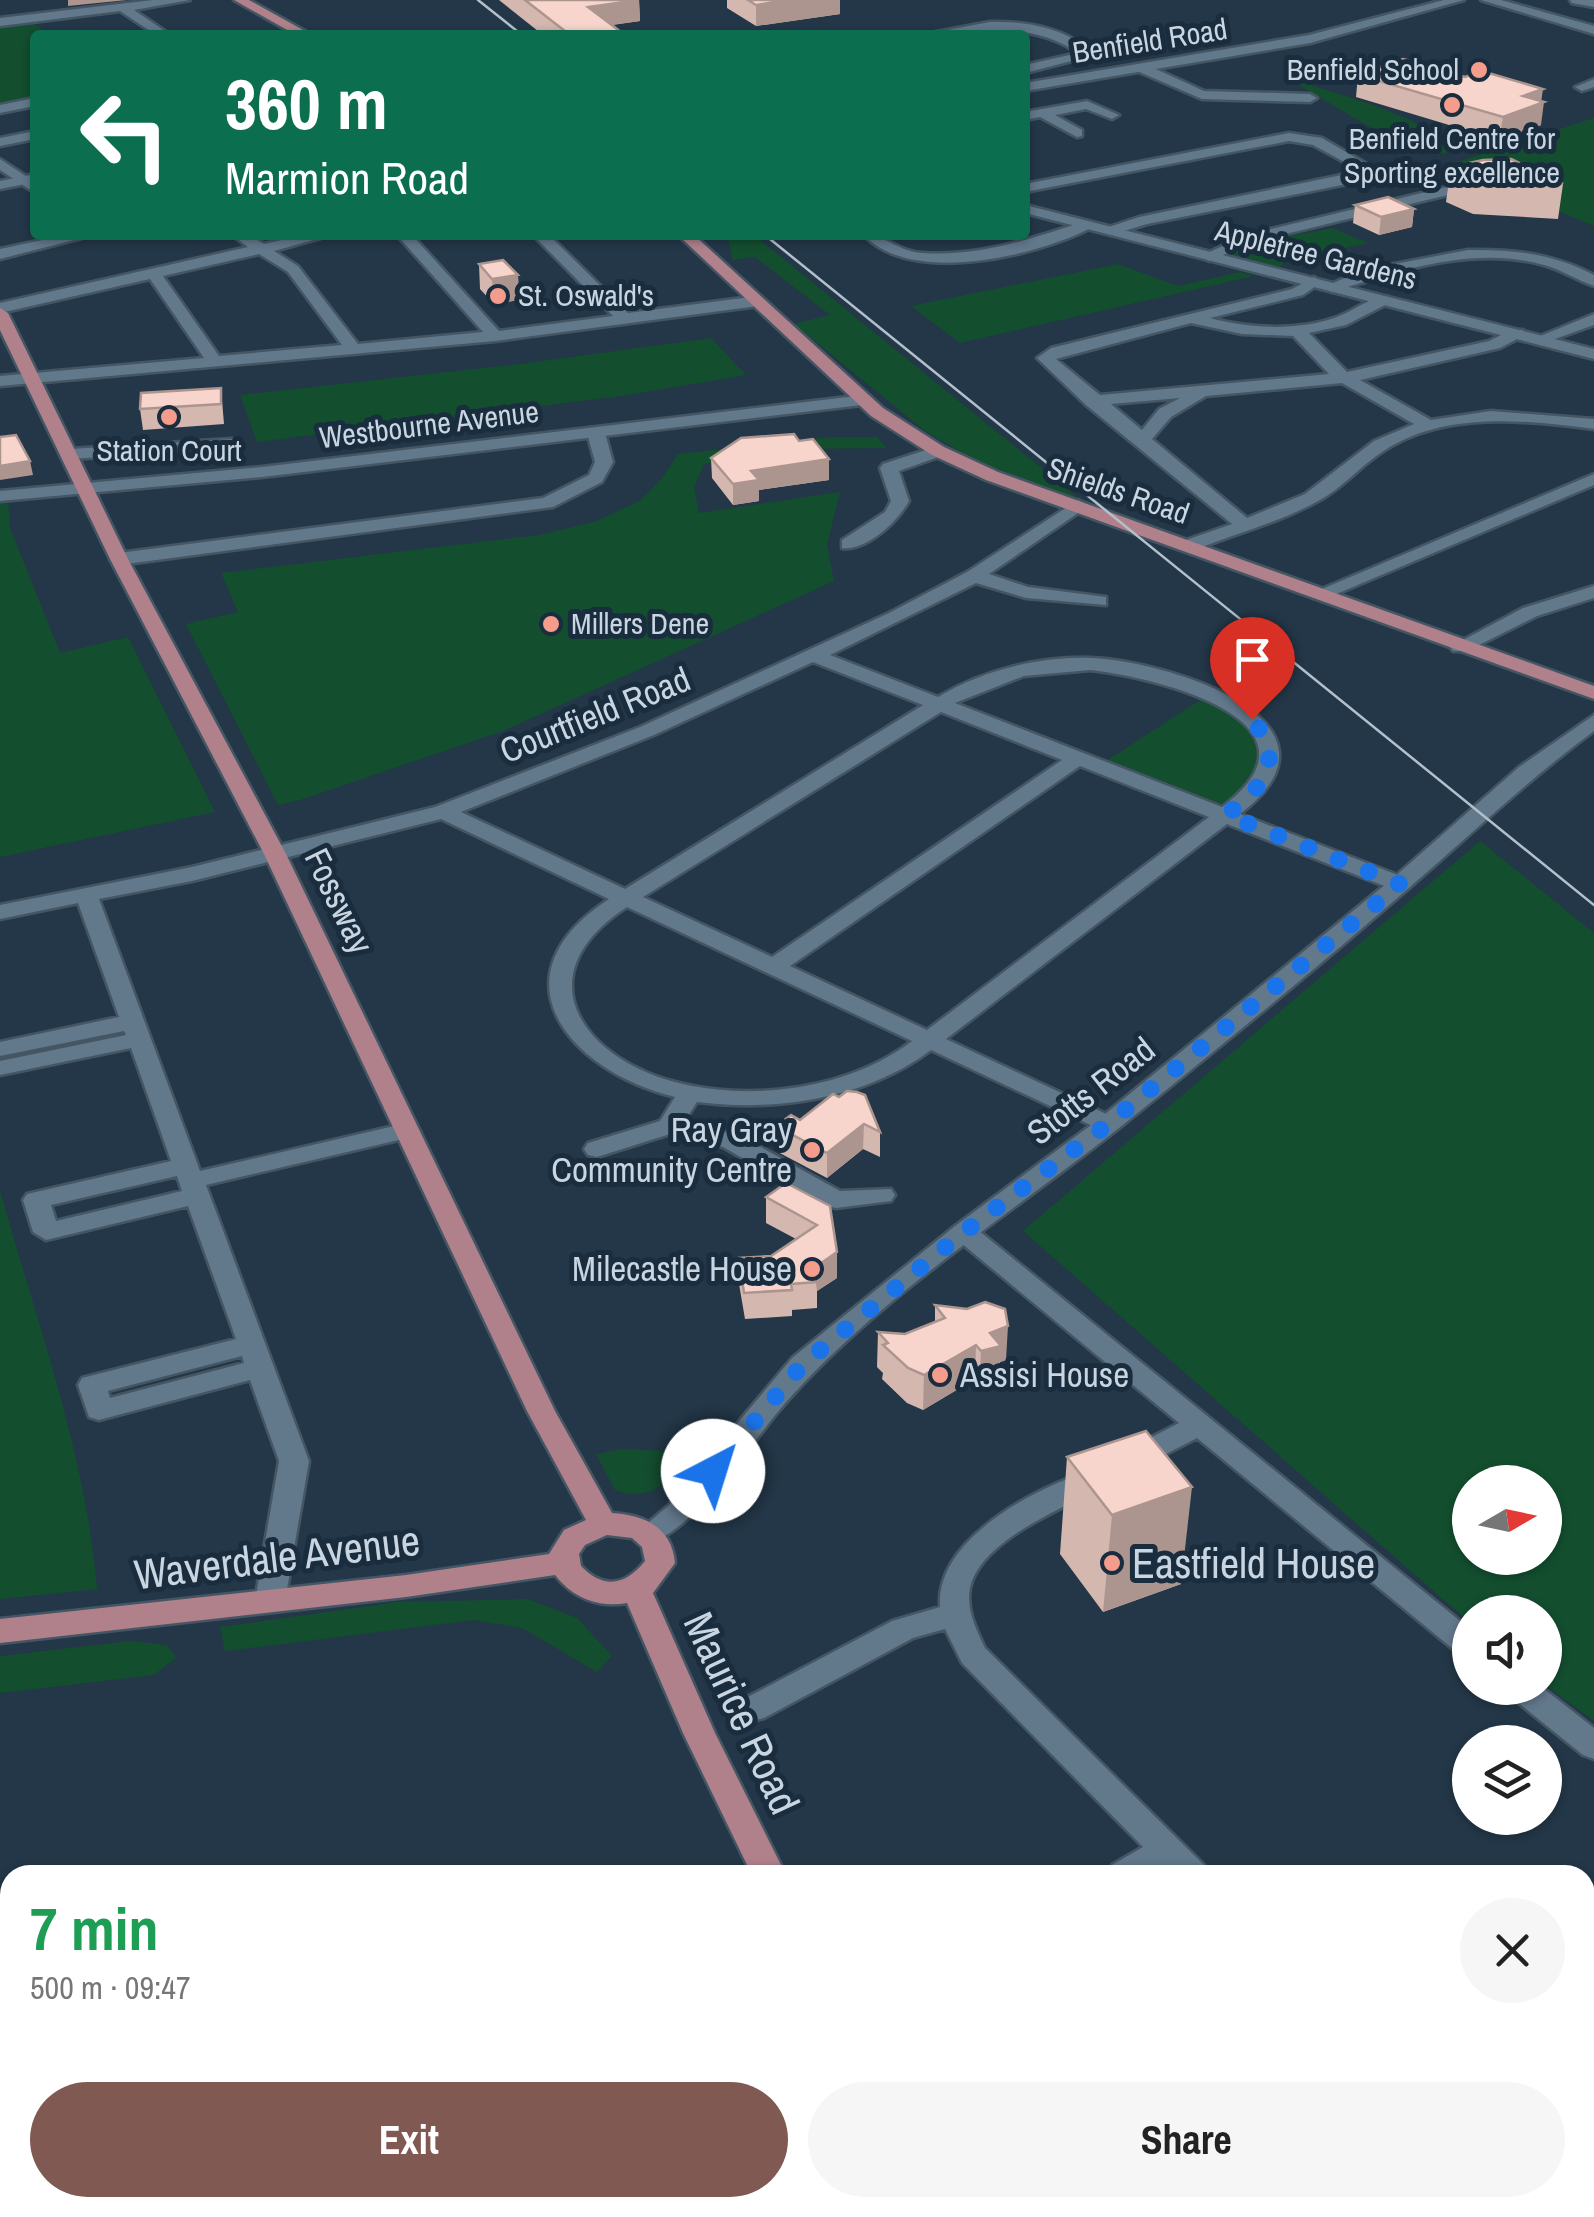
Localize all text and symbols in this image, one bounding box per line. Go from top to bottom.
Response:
street label: Benfield Road [1070,8,1230,72]
place label: Benfield School [1287,49,1459,89]
text: 360 m [225,57,388,151]
marker: Benfield School [1468,59,1490,81]
icon: left [60,70,190,200]
marker: Benfield Centre for Sporting excellence [1441,94,1463,116]
place label: Benfield Centre for Sporting excellence [1344,118,1560,192]
text: Marmion Road [225,147,469,208]
street label: Appletree Gardens [1210,209,1421,298]
place label: St. Oswald's [518,275,654,315]
marker: St. Oswald's [487,285,509,307]
street label: Westbourne Avenue [317,391,541,457]
marker: Station Court [158,406,180,428]
place label: Station Court [97,430,242,470]
street label: Shields Road [1042,447,1195,533]
place label: Millers Dene [571,603,709,643]
marker: Millers Dene [540,613,562,635]
pin [1210,617,1295,720]
icon: arrive [1225,632,1280,687]
street label: Courtfield Road [493,655,697,774]
street label: Fossway [294,840,385,962]
street label: Stotts Road [1017,1026,1164,1155]
place label: Ray Gray Community Centre [551,1106,793,1193]
marker: Ray Gray Community Centre [801,1139,823,1161]
place label: Milecastle House [572,1245,792,1292]
marker: Milecastle House [801,1258,823,1280]
place label: Assisi House [959,1351,1129,1398]
marker: Assisi House [929,1364,951,1386]
position arrow [661,1419,765,1523]
north arrow [1452,1465,1562,1575]
map controls [1452,1465,1562,1835]
street label: Waverdale Avenue [131,1512,423,1602]
place label: Eastfield House [1132,1535,1375,1591]
marker: Eastfield House [1101,1552,1123,1574]
button: sound [1452,1595,1562,1705]
street label: Maurice Road [671,1603,813,1823]
button: layers [1452,1725,1562,1835]
text: 7 min [30,1888,159,1969]
button: close [1460,1898,1565,2003]
text: 500 m · 09:47 [30,1966,190,2009]
button: Exit [30,2082,788,2197]
button: Share [808,2082,1565,2197]

